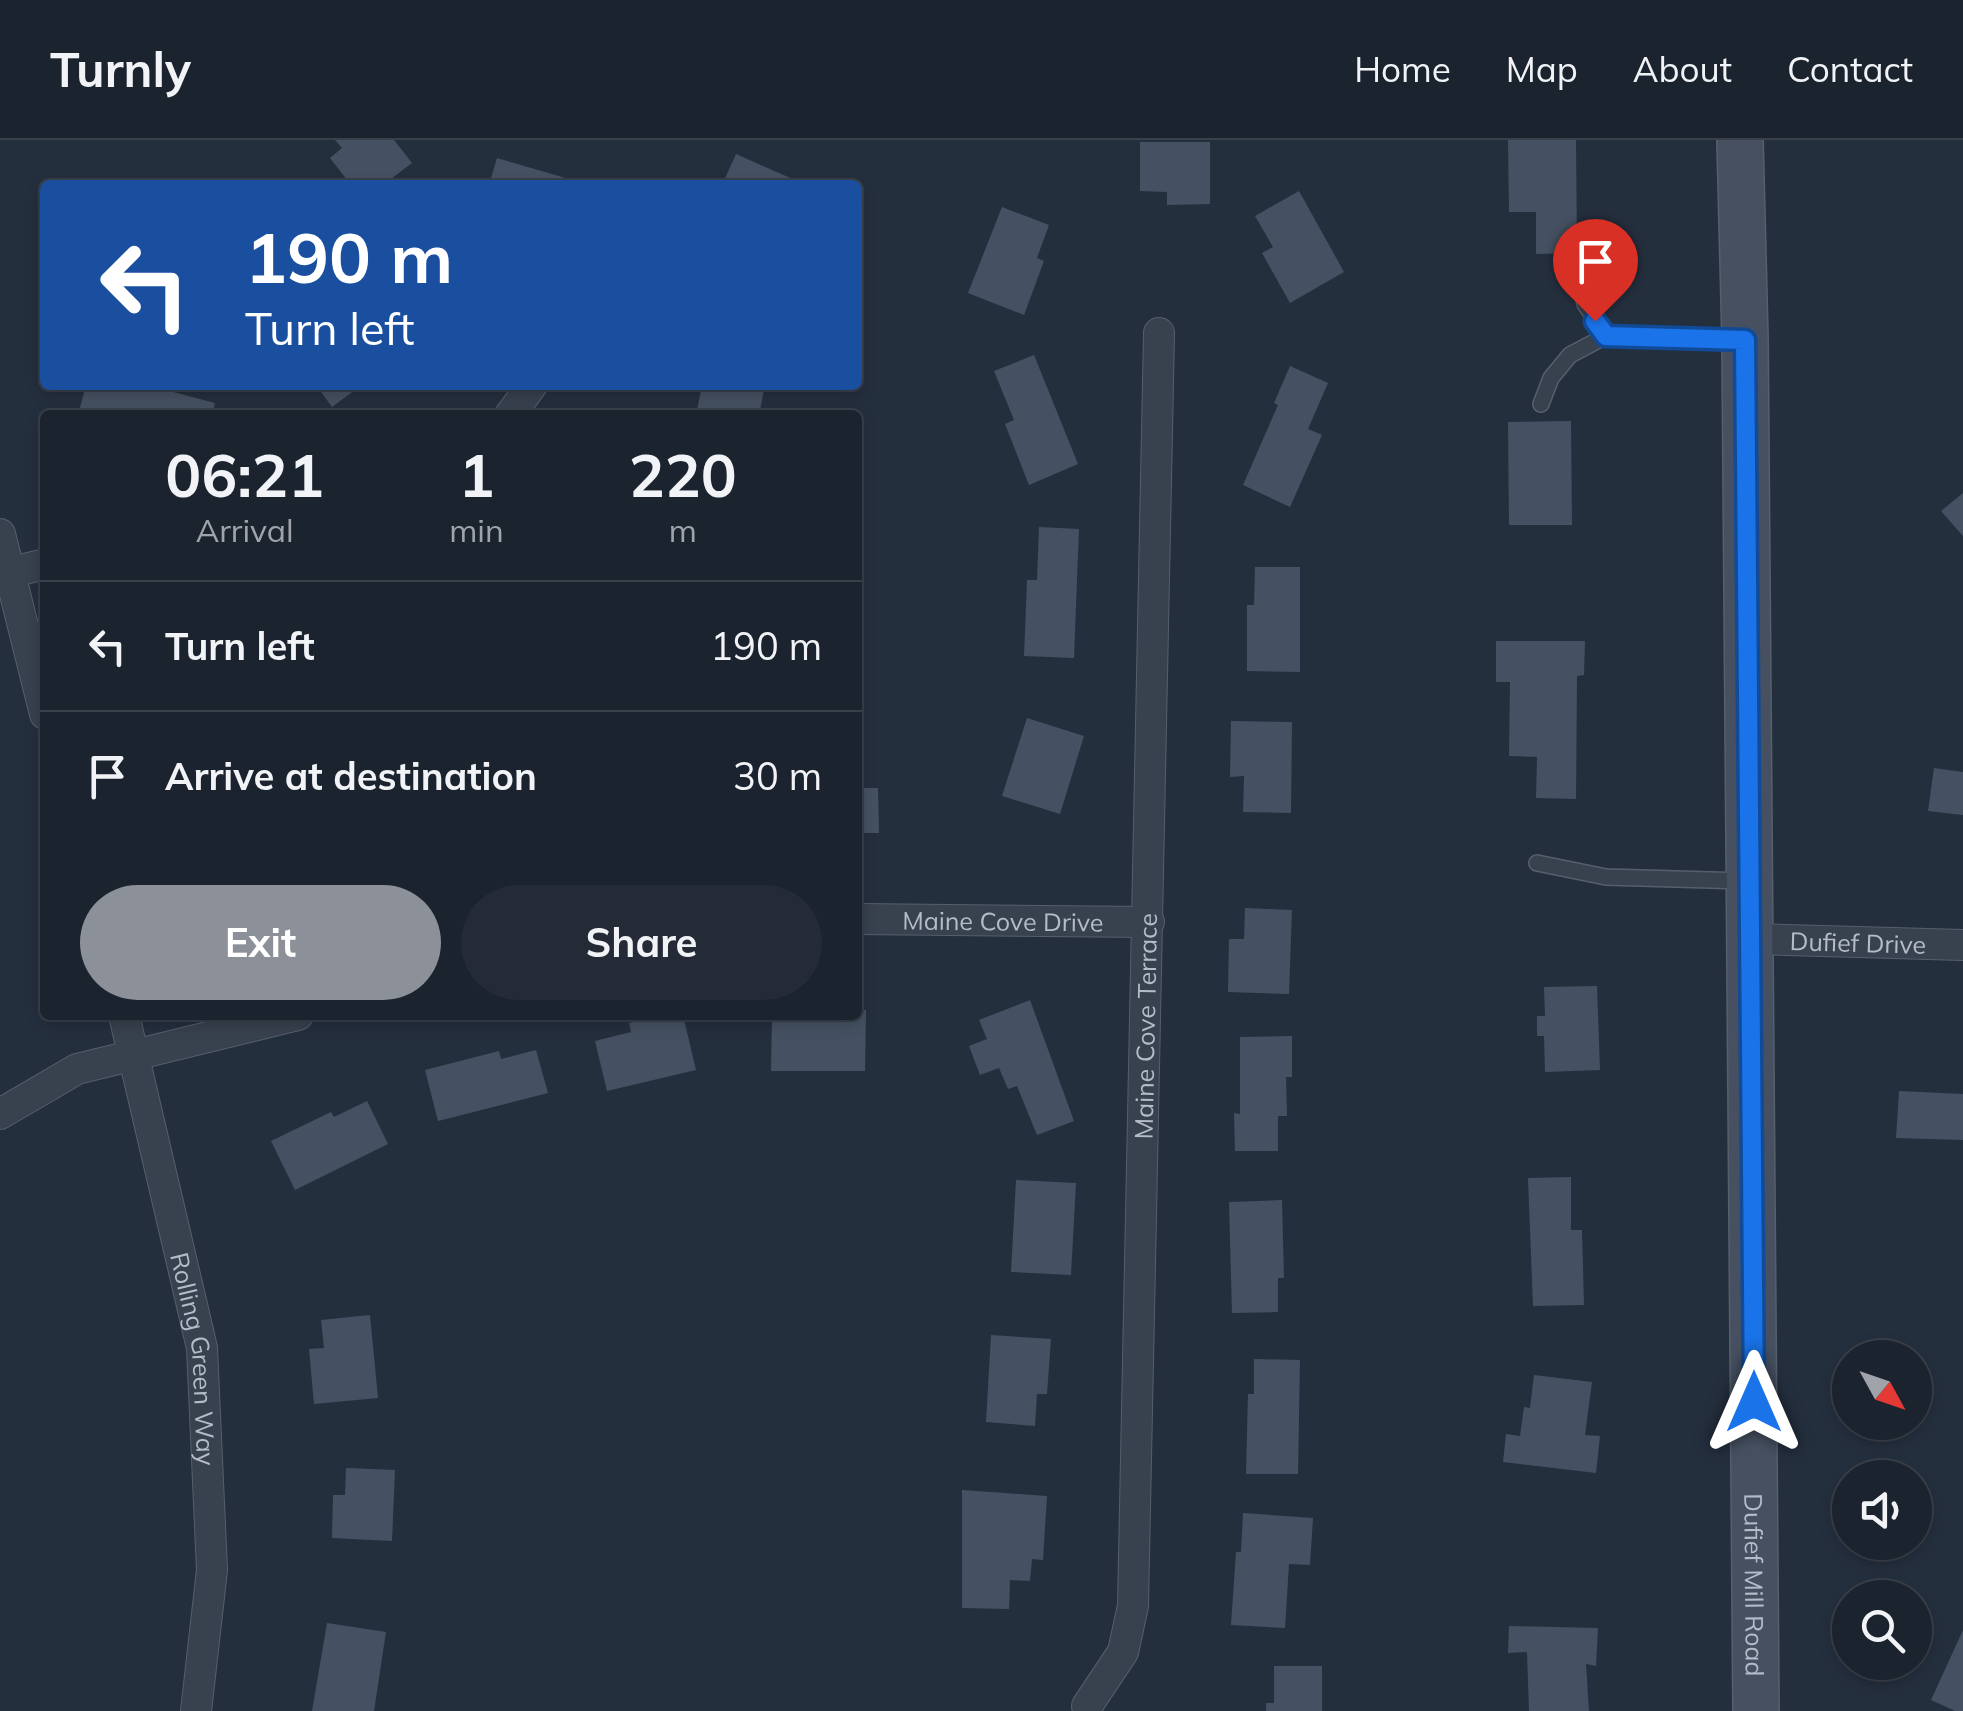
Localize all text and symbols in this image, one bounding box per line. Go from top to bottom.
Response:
text: Turnly [50,39,191,99]
text: Home [1354,47,1451,91]
text: Map [1506,47,1578,91]
text: About [1633,47,1732,91]
text: Contact [1787,47,1913,91]
text: 190 m [245,213,453,301]
pin [1553,219,1638,322]
icon: left [80,220,210,350]
icon: arrive [1568,234,1623,289]
text: Turn left [245,300,414,356]
text: 06:21 [165,437,324,512]
text: 1 [458,437,494,512]
text: 220 [629,437,737,512]
text: Arrival [196,510,294,550]
text: min [449,510,504,550]
text: m [669,510,697,550]
icon: left [80,619,135,674]
text: Turn left [165,622,315,670]
text: 190 m [710,622,822,670]
icon: arrive [80,749,135,804]
text: Arrive at destination [165,752,537,800]
text: 30 m [733,752,822,800]
button: Exit [80,885,441,1000]
button: Share [461,885,822,1000]
street label: Maine Cove Drive [902,904,1104,937]
street label: Maine Cove Terrace [1127,913,1163,1140]
street label: Dufief Drive [1789,925,1927,959]
street label: Rolling Green Way [165,1249,223,1466]
north arrow [1832,1340,1932,1440]
map controls [1832,1340,1932,1680]
position arrow [1702,1350,1806,1454]
button: sound [1832,1460,1932,1560]
street label: Dufief Mill Road [1739,1493,1771,1677]
button: search [1832,1580,1932,1680]

